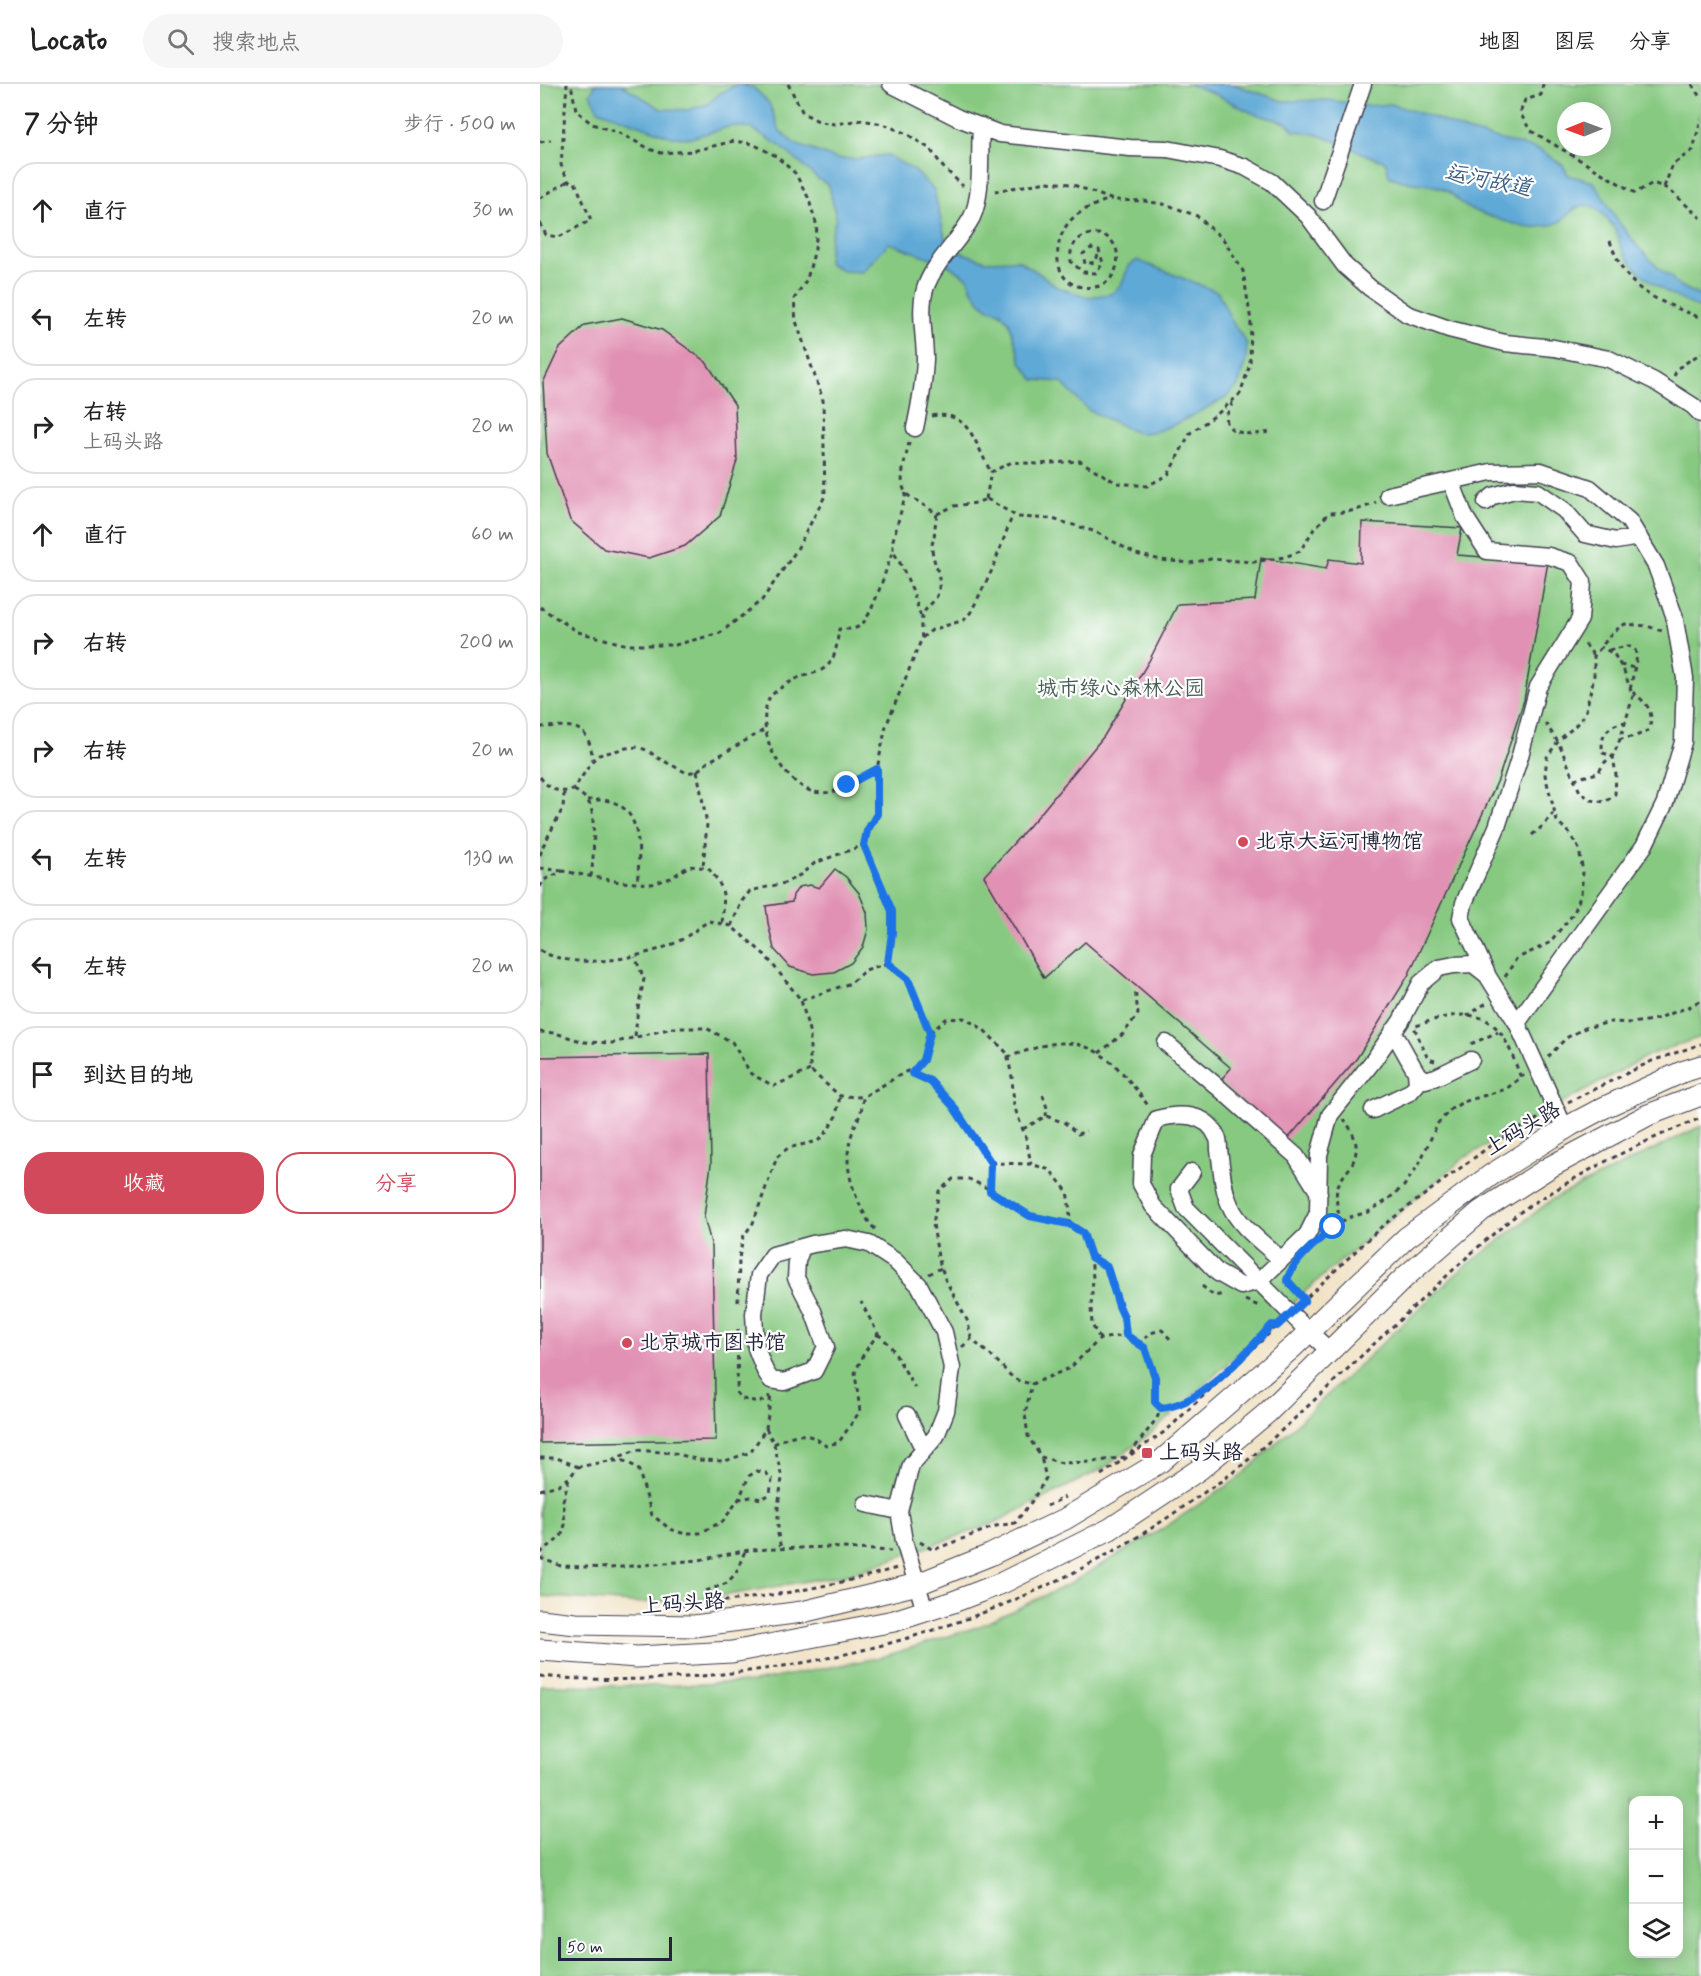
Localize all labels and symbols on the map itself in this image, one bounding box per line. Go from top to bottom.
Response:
north arrow [1557,102,1611,156]
water label: 运河故道 [1442,159,1536,204]
park label: 城市绿心森林公园 [1037,675,1205,703]
route end [833,771,859,797]
place label: 北京大运河博物馆 [1255,828,1423,856]
marker: 北京大运河博物馆 [1236,835,1250,849]
street label: 上码头路 [1480,1095,1566,1163]
route start [1319,1213,1345,1239]
place label: 北京城市图书馆 [639,1329,786,1357]
marker: 北京城市图书馆 [620,1336,634,1350]
place label: 上码头路 [1159,1439,1243,1467]
marker: 上码头路 [1140,1446,1154,1460]
street label: 上码头路 [640,1587,726,1621]
scale bar [558,1934,672,1962]

